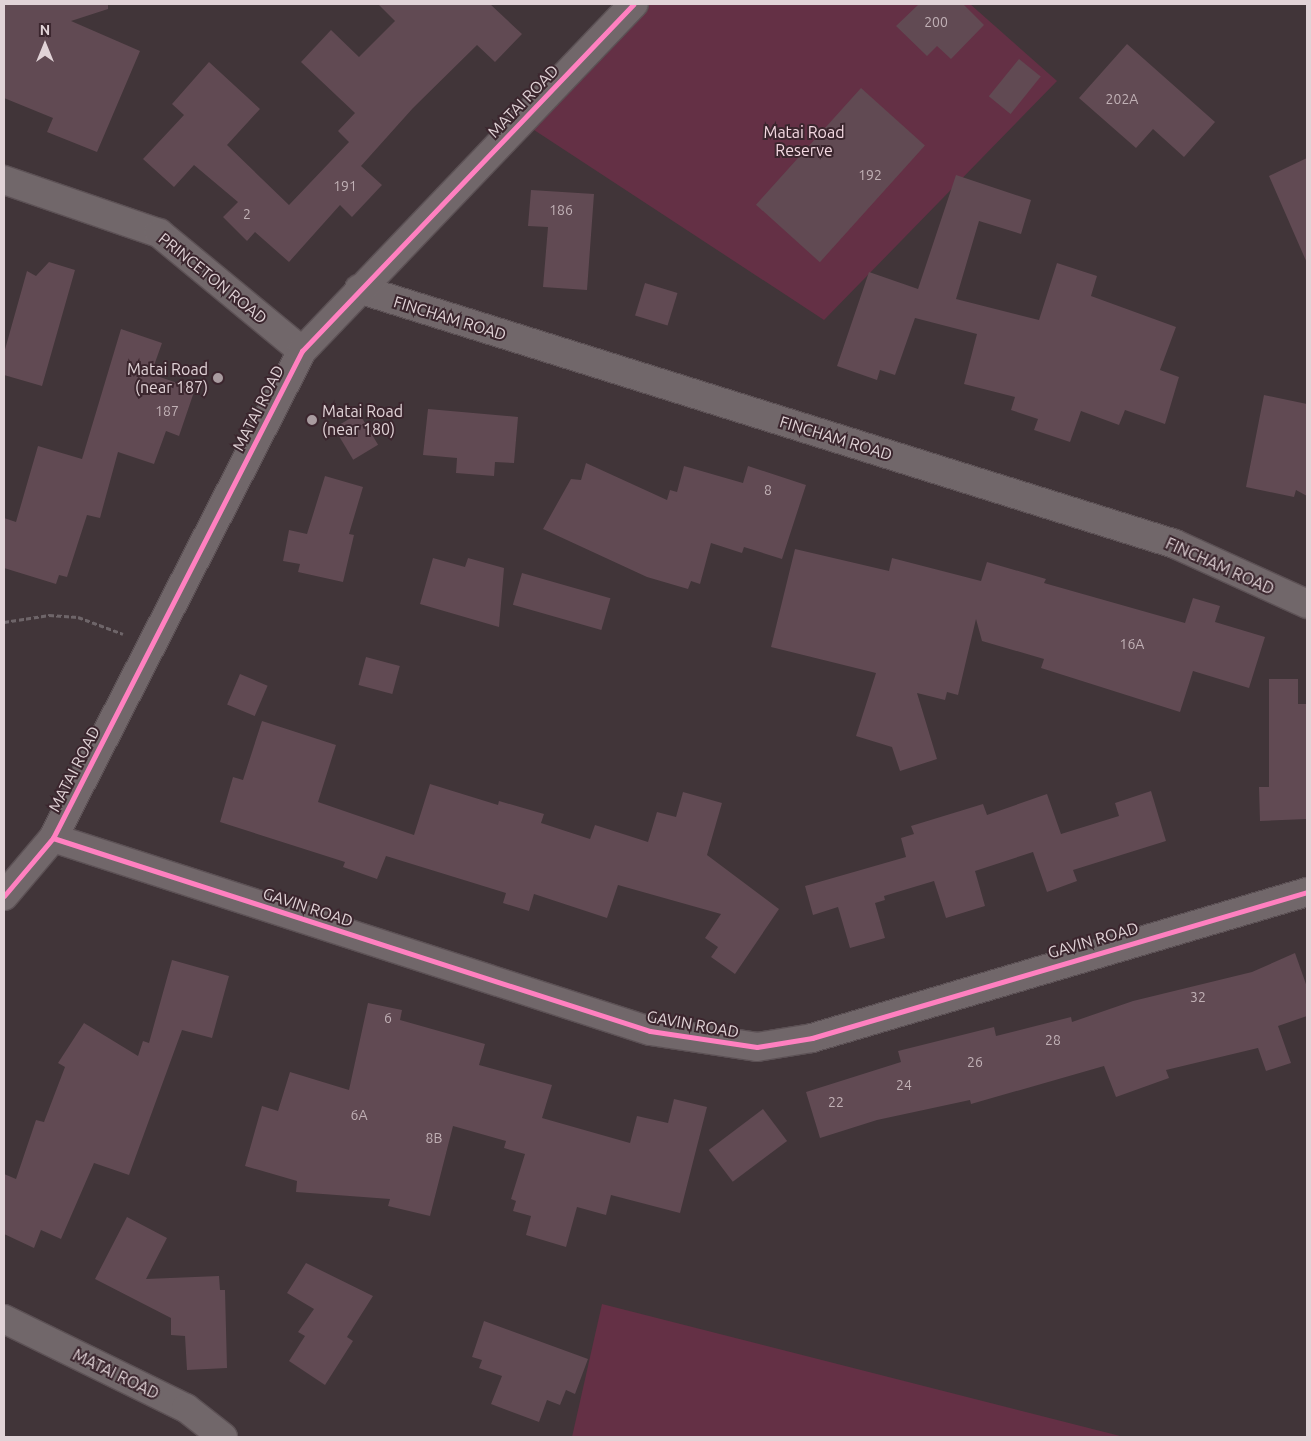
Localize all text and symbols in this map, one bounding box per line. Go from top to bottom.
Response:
house number: 200 [924,14,948,30]
north arrow [20,20,70,70]
text: N [40,22,50,38]
street label: MATAI ROAD [484,61,562,141]
house number: 202A [1106,91,1138,107]
park label: Matai Road Reserve [763,122,845,160]
house number: 192 [858,167,882,183]
house number: 191 [333,178,357,194]
house number: 186 [549,202,573,218]
house number: 2 [243,206,251,222]
street label: PRINCETON ROAD [155,228,271,328]
street label: FINCHAM ROAD [391,292,509,344]
place label: Matai Road (near 187) [127,359,208,397]
street label: MATAI ROAD [228,362,288,454]
marker: Matai Road (near 187) [212,372,224,384]
place label: Matai Road (near 180) [322,401,403,439]
house number: 187 [155,403,179,419]
street label: FINCHAM ROAD [777,412,895,464]
marker: Matai Road (near 180) [306,414,318,426]
house number: 8 [764,482,772,498]
street label: FINCHAM ROAD [1163,533,1277,599]
house number: 16A [1120,636,1144,652]
street label: MATAI ROAD [44,723,104,815]
street label: GAVIN ROAD [261,883,355,931]
street label: GAVIN ROAD [1045,918,1141,962]
house number: 32 [1190,989,1206,1005]
street label: GAVIN ROAD [645,1006,741,1042]
house number: 6 [384,1010,392,1026]
house number: 28 [1045,1032,1061,1048]
house number: 26 [967,1054,983,1070]
house number: 24 [896,1077,912,1093]
house number: 22 [828,1094,844,1110]
house number: 6A [351,1107,367,1123]
house number: 8B [426,1130,442,1146]
street label: MATAI ROAD [70,1345,162,1403]

